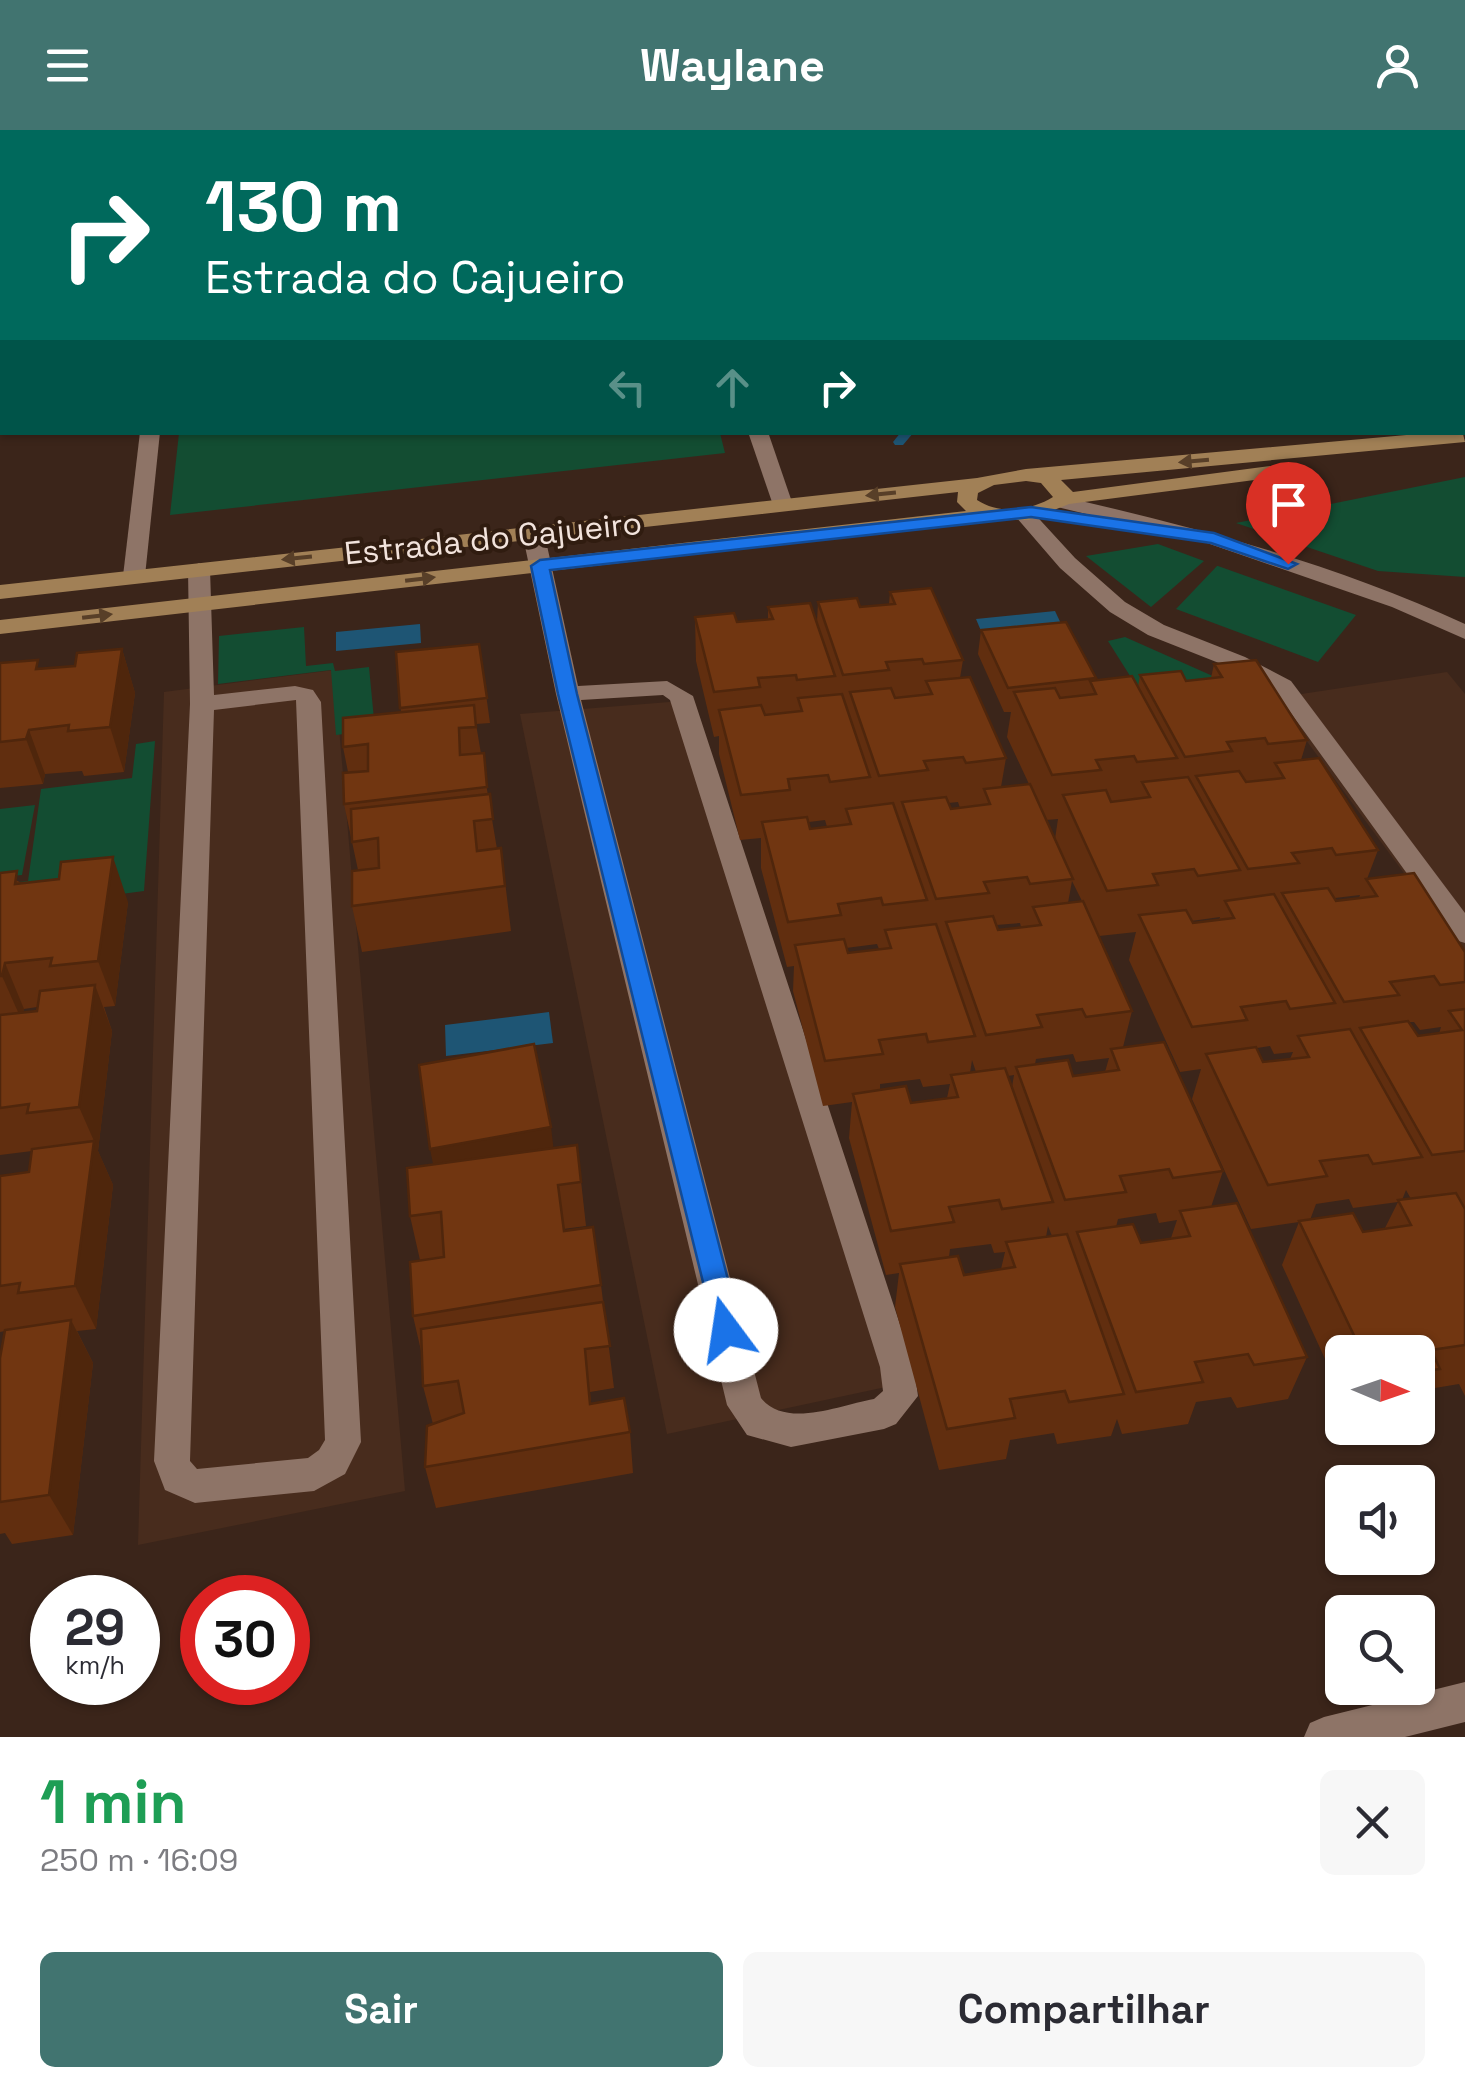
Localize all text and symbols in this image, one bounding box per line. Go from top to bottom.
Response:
text: Waylane [640,37,825,94]
icon: menu [40,38,95,93]
icon: person [1370,38,1425,93]
text: 130 m [205,162,402,251]
icon: right [40,170,170,300]
text: Estrada do Cajueiro [205,249,626,306]
icon: left [600,360,655,415]
icon: ahead [705,360,760,415]
icon: right [810,360,865,415]
one-way arrow [1177,454,1209,470]
pin [1246,462,1331,565]
icon: arrive [1261,477,1316,532]
one-way arrow [864,486,896,502]
street label: Estrada do Cajueiro [342,502,644,574]
one-way arrow [280,550,312,566]
one-way arrow [404,571,436,587]
one-way arrow [81,608,113,624]
position arrow [674,1278,778,1382]
north arrow [1325,1335,1435,1445]
map controls [1325,1335,1435,1705]
button: sound [1325,1465,1435,1575]
speed limit sign: 30 [180,1575,310,1705]
button: search [1325,1595,1435,1705]
text: 29 [65,1596,125,1660]
text: km/h [65,1649,125,1681]
text: 1 min [40,1764,187,1841]
button: close [1320,1770,1425,1875]
text: 250 m · 16:09 [40,1840,238,1880]
button: Sair [40,1952,723,2067]
button: Compartilhar [743,1952,1425,2067]

